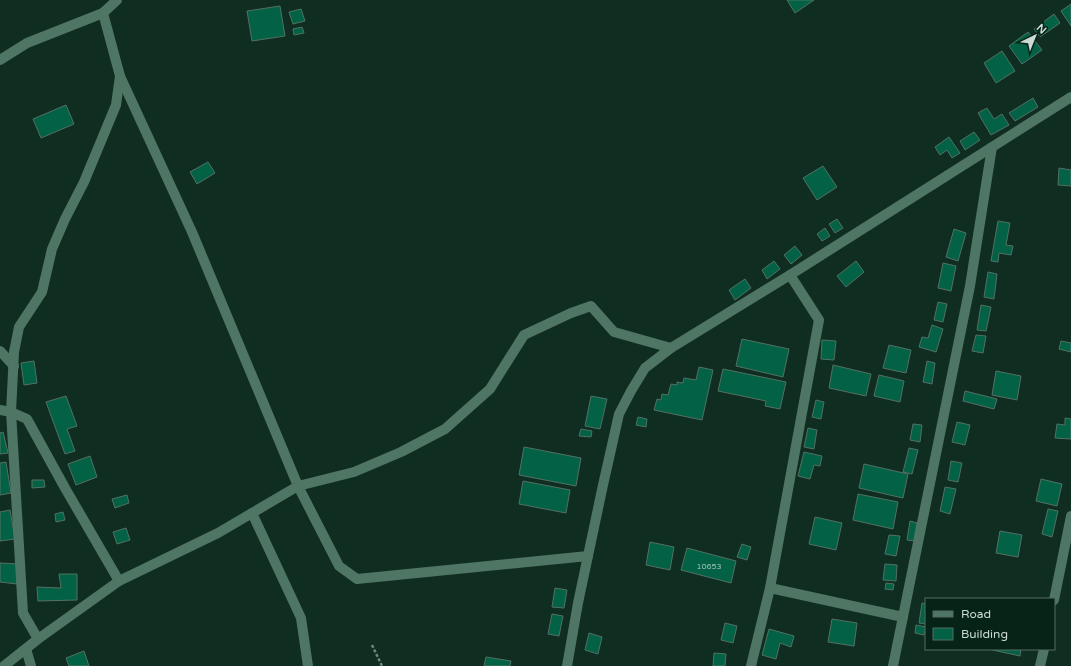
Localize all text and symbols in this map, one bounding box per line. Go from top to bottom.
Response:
north arrow [1015,16,1055,56]
text: N [1034,21,1049,37]
house number: 10653 [696,562,722,571]
legend [925,598,1055,650]
text: Road [961,607,991,621]
text: Building [961,627,1008,641]

